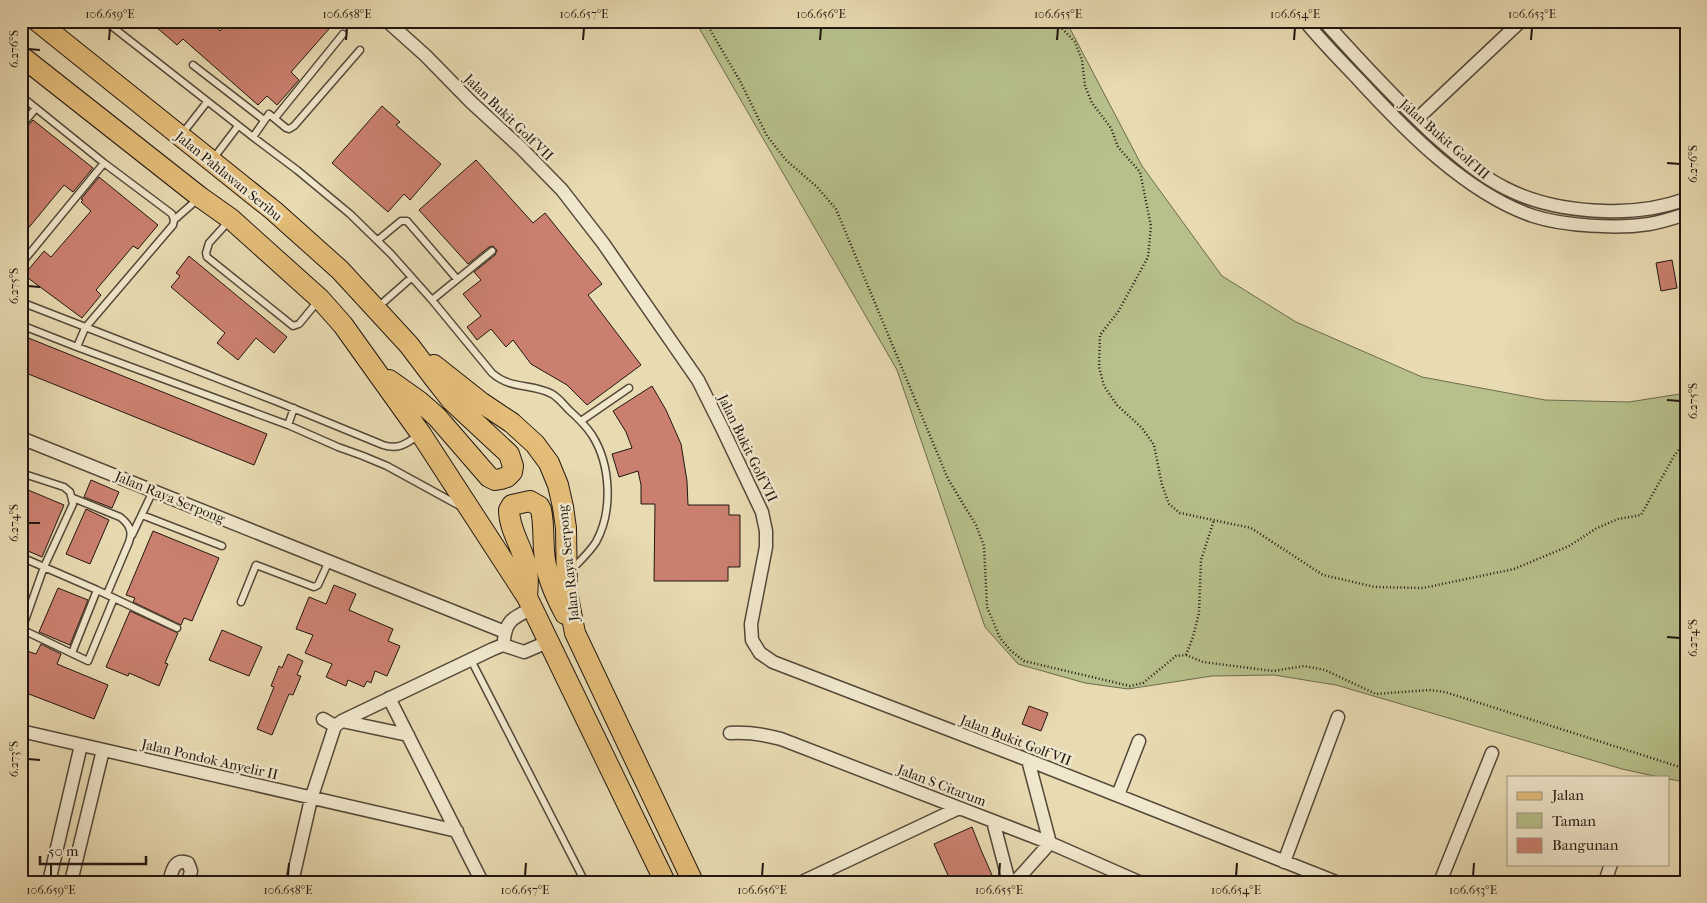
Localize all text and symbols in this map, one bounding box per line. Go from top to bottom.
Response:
text: 106.659°E [85,7,135,21]
text: 106.658°E [322,7,372,21]
text: 106.657°E [560,7,608,21]
text: 106.656°E [796,7,846,21]
text: 106.655°E [1034,7,1082,21]
text: 106.654°E [1270,7,1320,21]
text: 106.653°E [1508,7,1556,21]
text: 6.276°S [7,30,21,68]
street label: Jalan Bukit Golf VII [460,70,557,165]
street label: Jalan Bukit Golf III [1395,95,1494,184]
street label: Jalan Pahlawan Seribu [171,127,286,225]
text: 6.276°S [1686,145,1700,183]
text: 6.275°S [7,268,21,304]
text: 6.275°S [1686,383,1700,419]
street label: Jalan Bukit Golf VII [714,391,781,505]
street label: Jalan Raya Serpong [111,467,228,527]
street label: Jalan Raya Serpong [554,503,583,623]
text: 6.274°S [7,504,21,542]
text: 6.274°S [1686,619,1700,657]
street label: Jalan Bukit Golf VII [957,711,1074,770]
street label: Jalan Pondok Anyelir II [139,735,280,784]
text: 6.273°S [7,741,21,777]
street label: Jalan S Citarum [894,760,989,810]
legend [1507,776,1670,866]
text: Jalan [1551,786,1584,804]
text: Taman [1552,812,1596,830]
scale bar [40,833,146,865]
text: Bangunan [1552,836,1619,854]
text: 50 m [48,842,79,860]
text: 106.659°E [26,883,76,897]
text: 106.658°E [263,883,313,897]
text: 106.657°E [501,883,549,897]
text: 106.656°E [737,883,787,897]
text: 106.655°E [975,883,1023,897]
text: 106.654°E [1211,883,1261,897]
text: 106.653°E [1449,883,1497,897]

